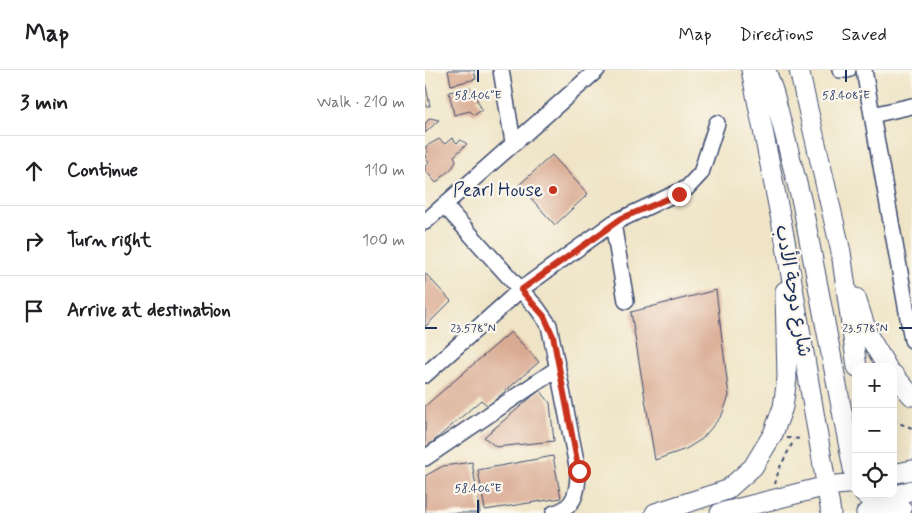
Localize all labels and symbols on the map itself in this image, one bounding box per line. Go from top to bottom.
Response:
text: 58.406°E [454,88,502,104]
text: 58.408°E [822,88,870,104]
place label: Pearl House [453,178,543,203]
route end [668,183,691,206]
marker: Pearl House [547,184,559,196]
street label: شارع دوحة الأدب [769,223,818,359]
text: 23.578°N [450,321,496,337]
text: 23.578°N [842,321,888,337]
route start [568,460,591,483]
text: 58.406°E [454,481,502,497]

